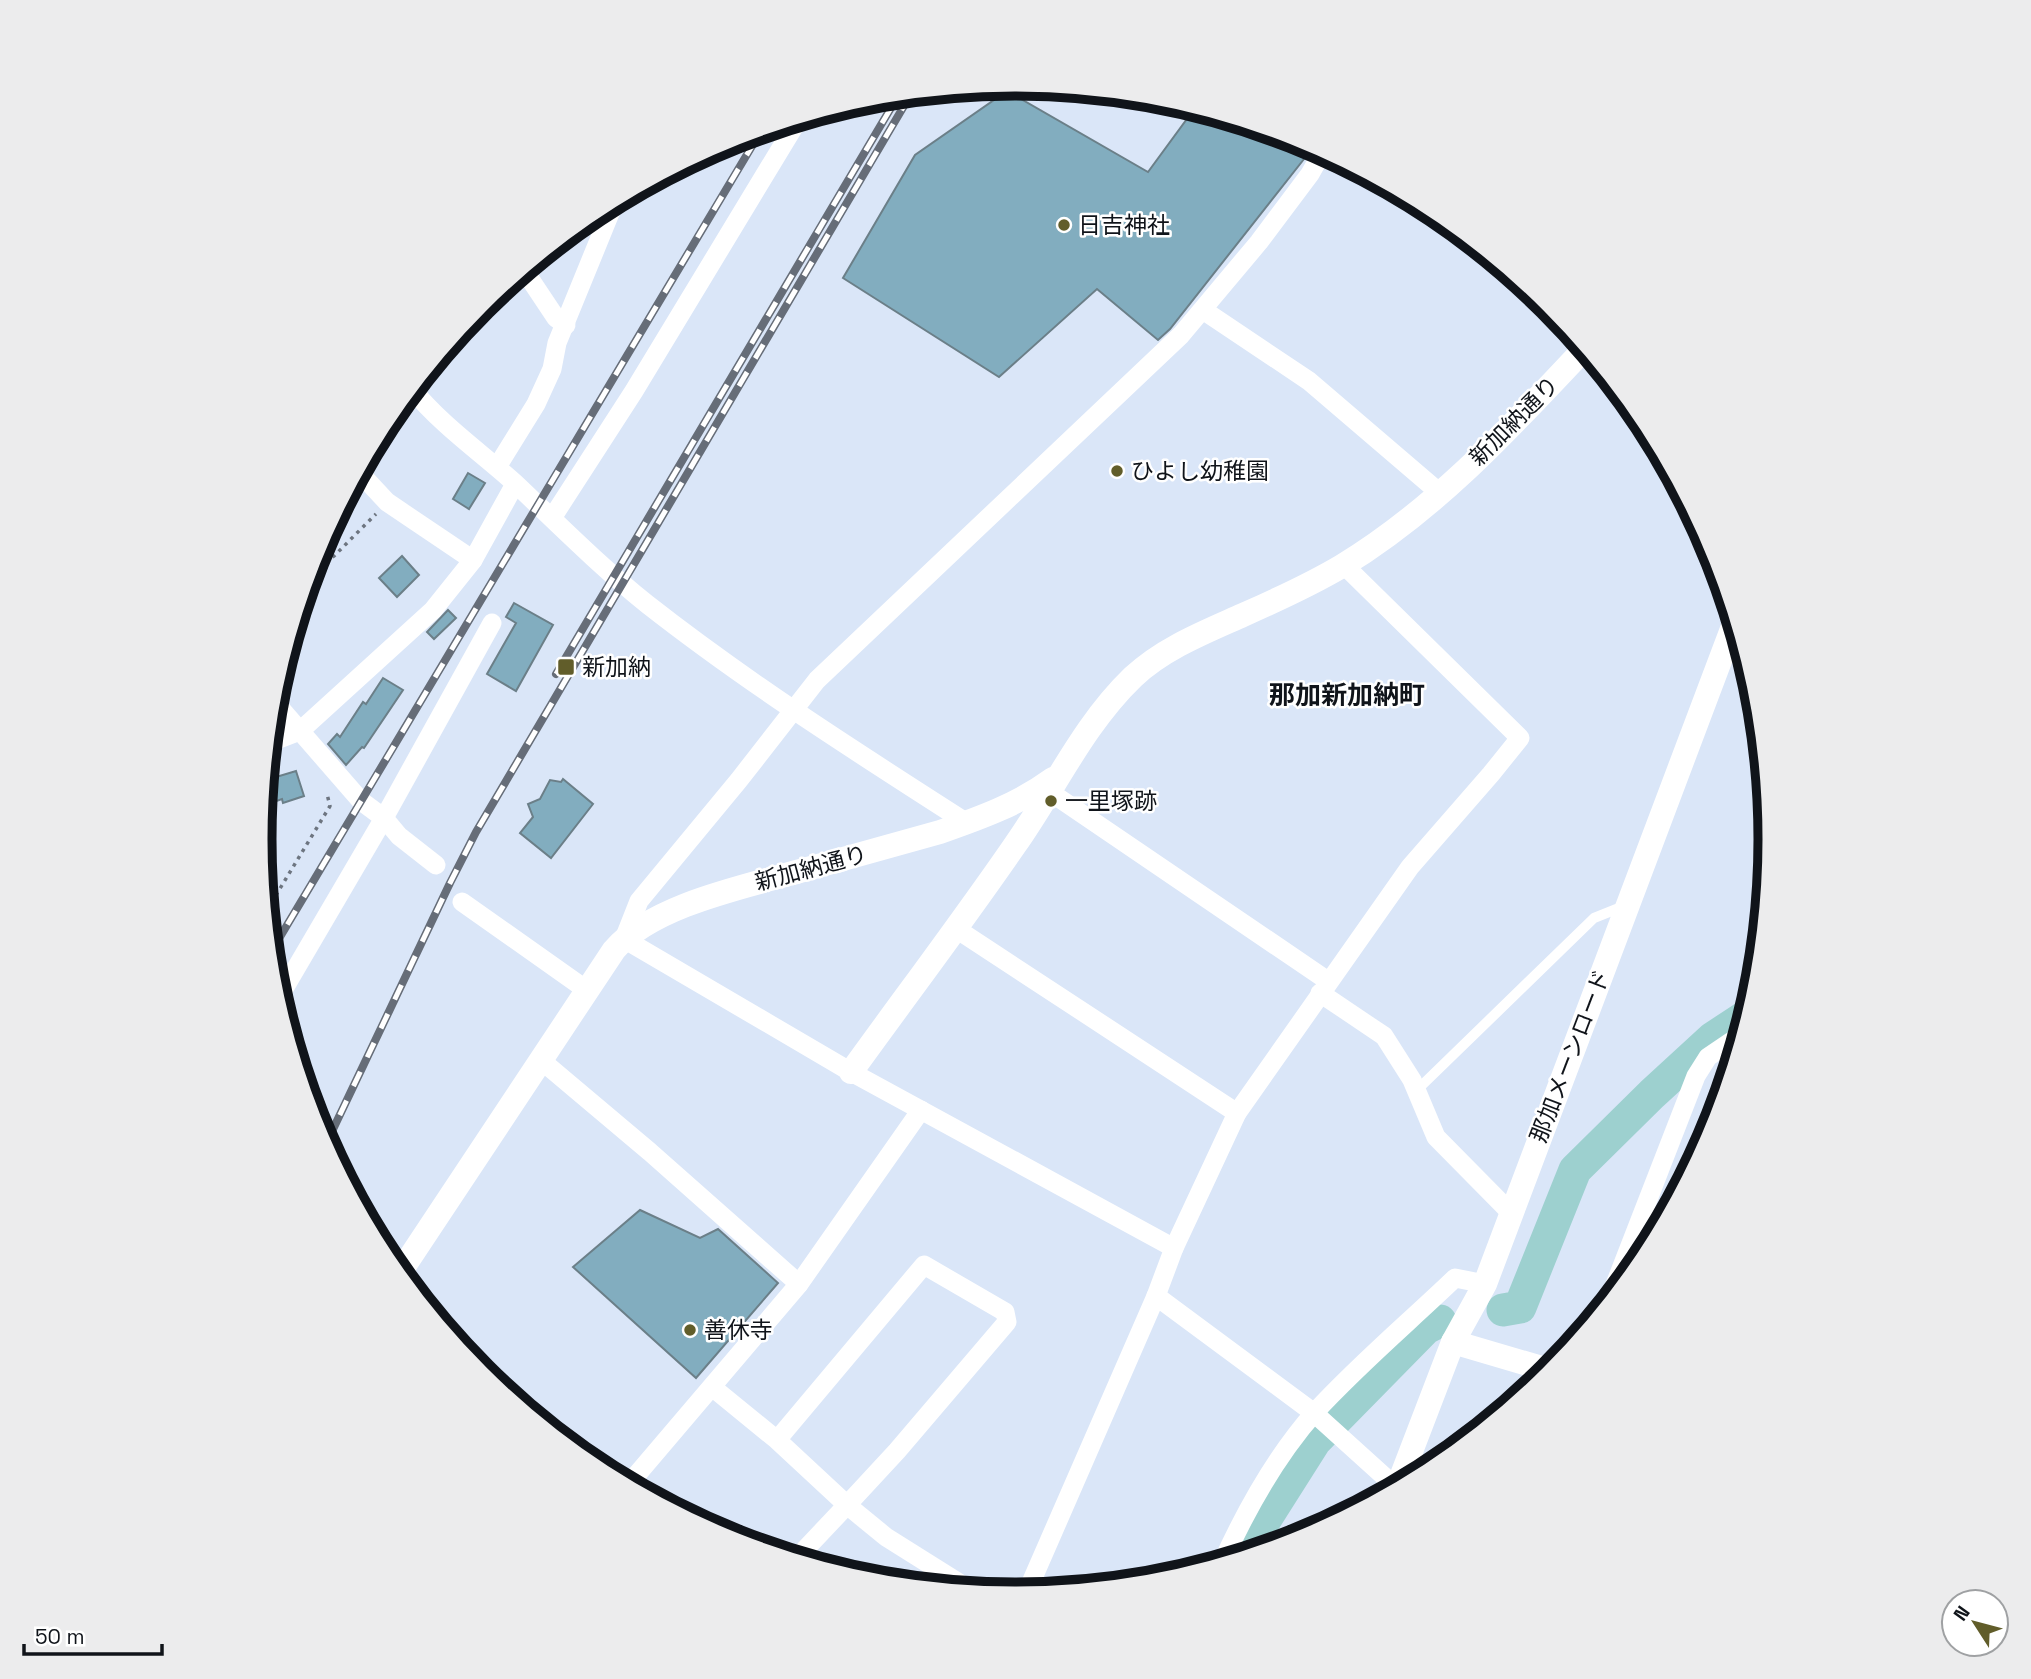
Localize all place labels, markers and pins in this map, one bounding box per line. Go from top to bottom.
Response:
place label: 日吉神社 [1078,210,1170,240]
marker: 日吉神社 [1056,217,1072,233]
place label: ひよし幼稚園 [1131,456,1269,486]
marker: ひよし幼稚園 [1109,463,1125,479]
place label: 新加納 [582,652,651,682]
marker: 新加納 [556,657,576,677]
place label: 一里塚跡 [1065,786,1157,816]
marker: 一里塚跡 [1043,793,1059,809]
place label: 善休寺 [704,1315,773,1345]
marker: 善休寺 [682,1322,698,1338]

